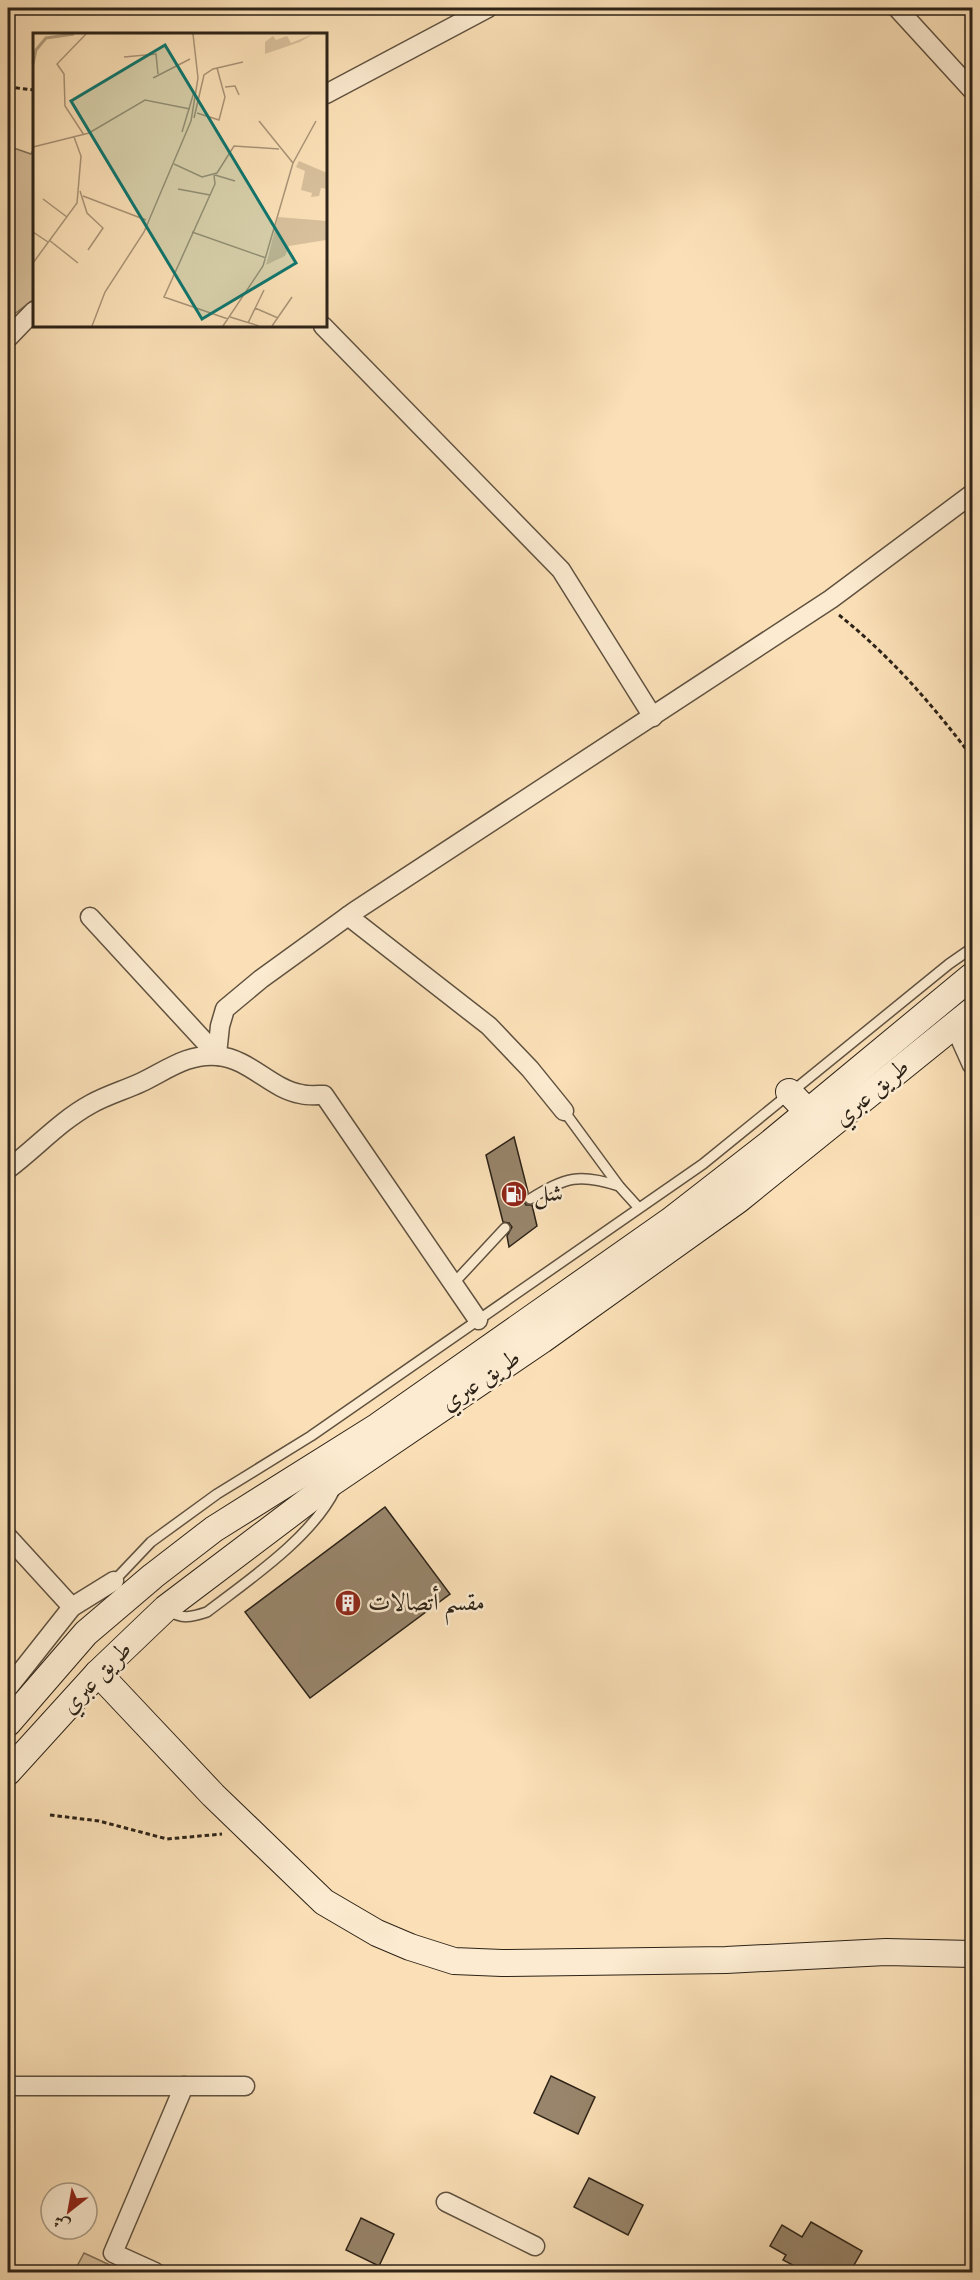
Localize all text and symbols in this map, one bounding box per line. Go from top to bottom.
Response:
inset map [33,33,327,327]
street label: طريق عبري [828,1052,918,1135]
fuel station icon: شل [499,1179,529,1209]
place label: شل [534,1179,563,1210]
street label: طريق عبري [435,1343,528,1421]
place label: مقسم أتصالات [368,1585,485,1626]
building icon: مقسم أتصالات [333,1588,363,1618]
street label: طريق عبري [55,1635,141,1723]
north arrow [39,2181,99,2241]
text: ش [50,2209,74,2235]

